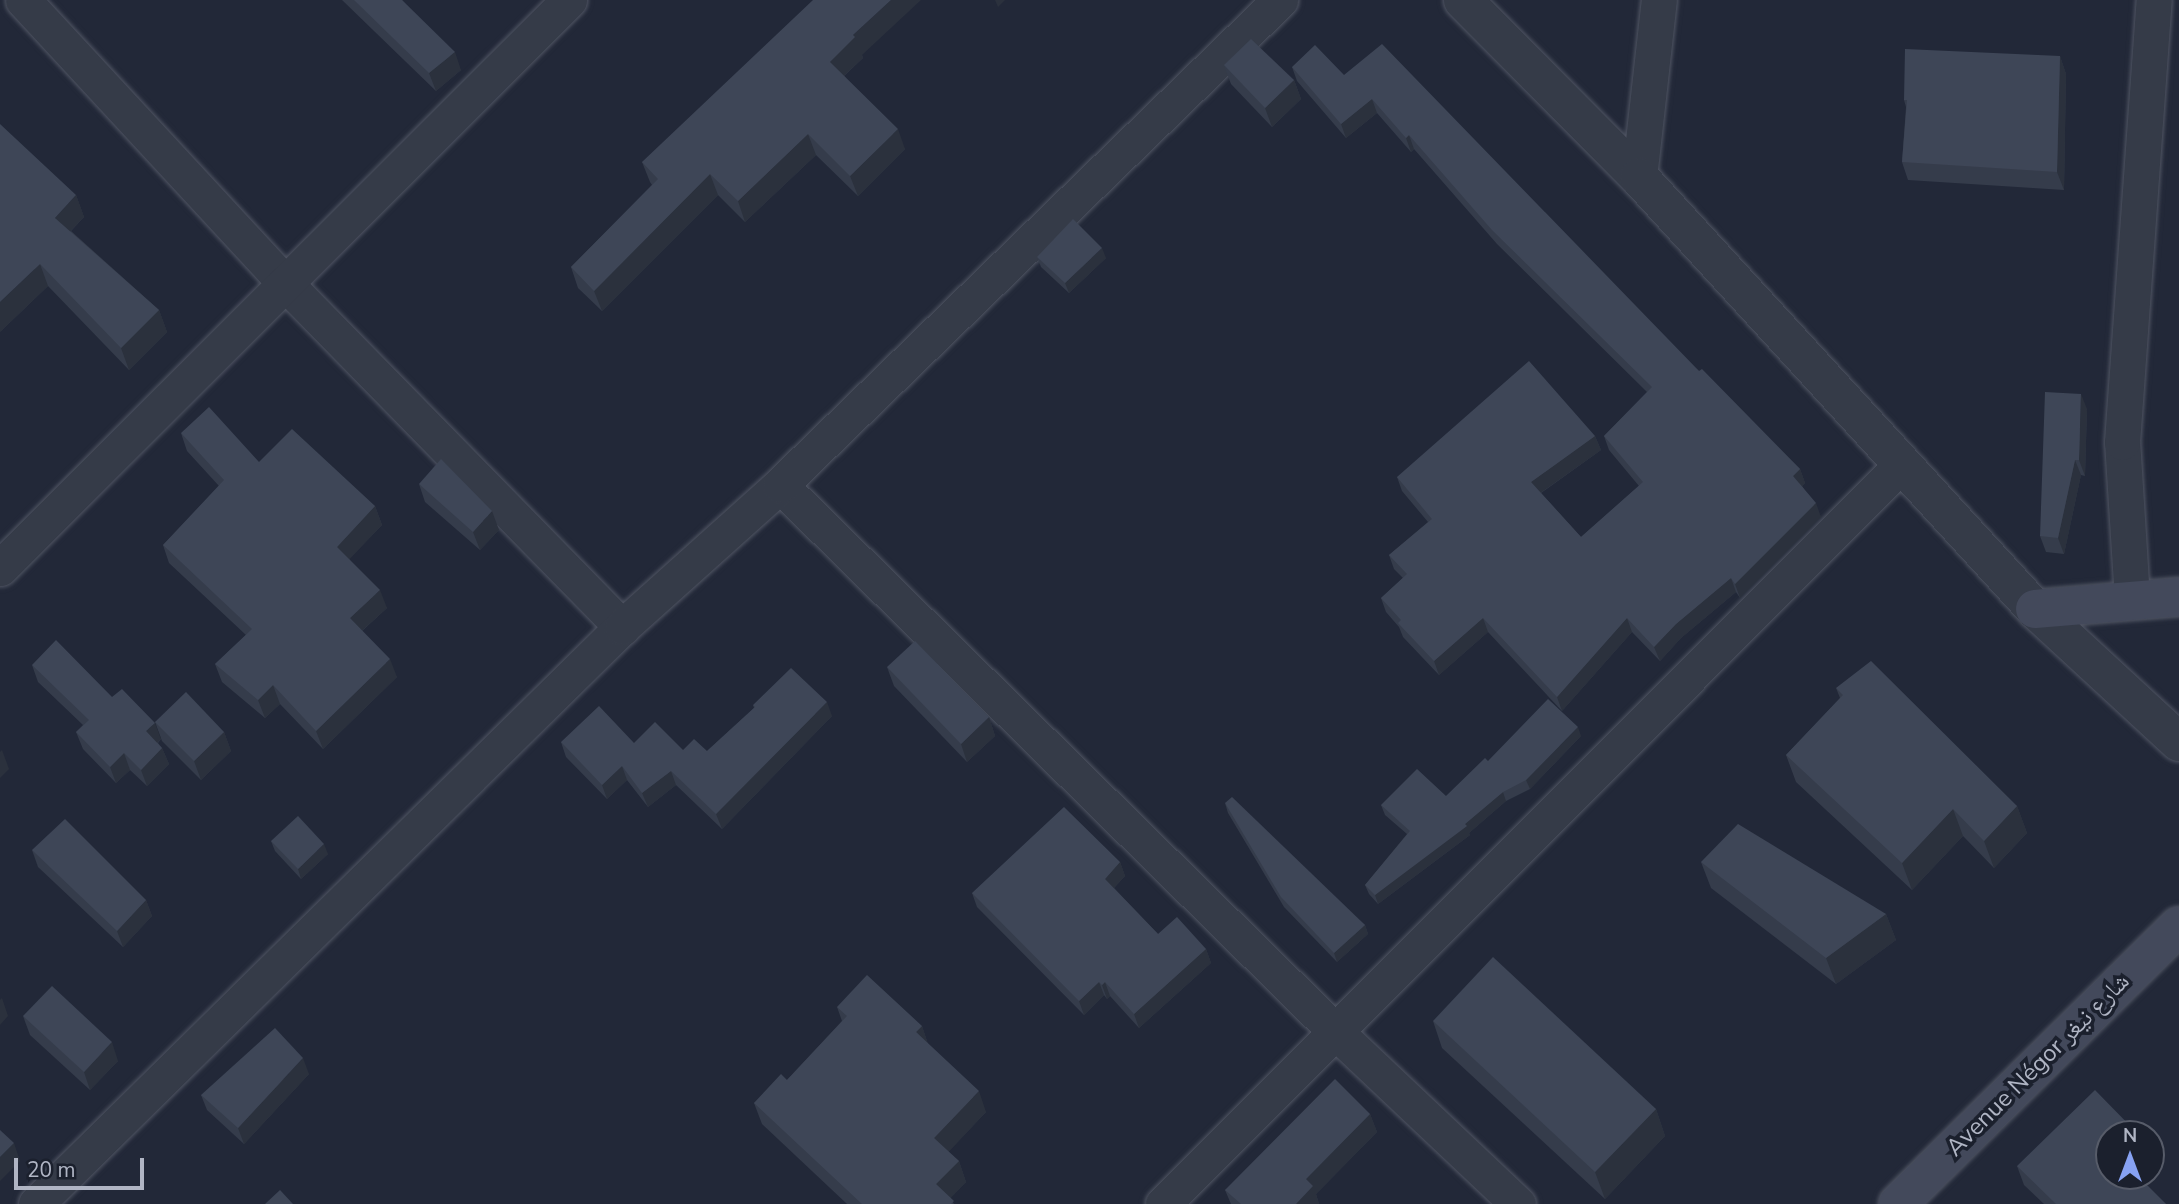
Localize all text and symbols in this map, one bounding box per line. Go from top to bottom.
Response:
street label: Avenue Négor شارع نيغر [1940,967,2136,1163]
north arrow [2095,1120,2165,1190]
scale bar [18,1144,147,1188]
text: 20 m [27,1156,76,1184]

